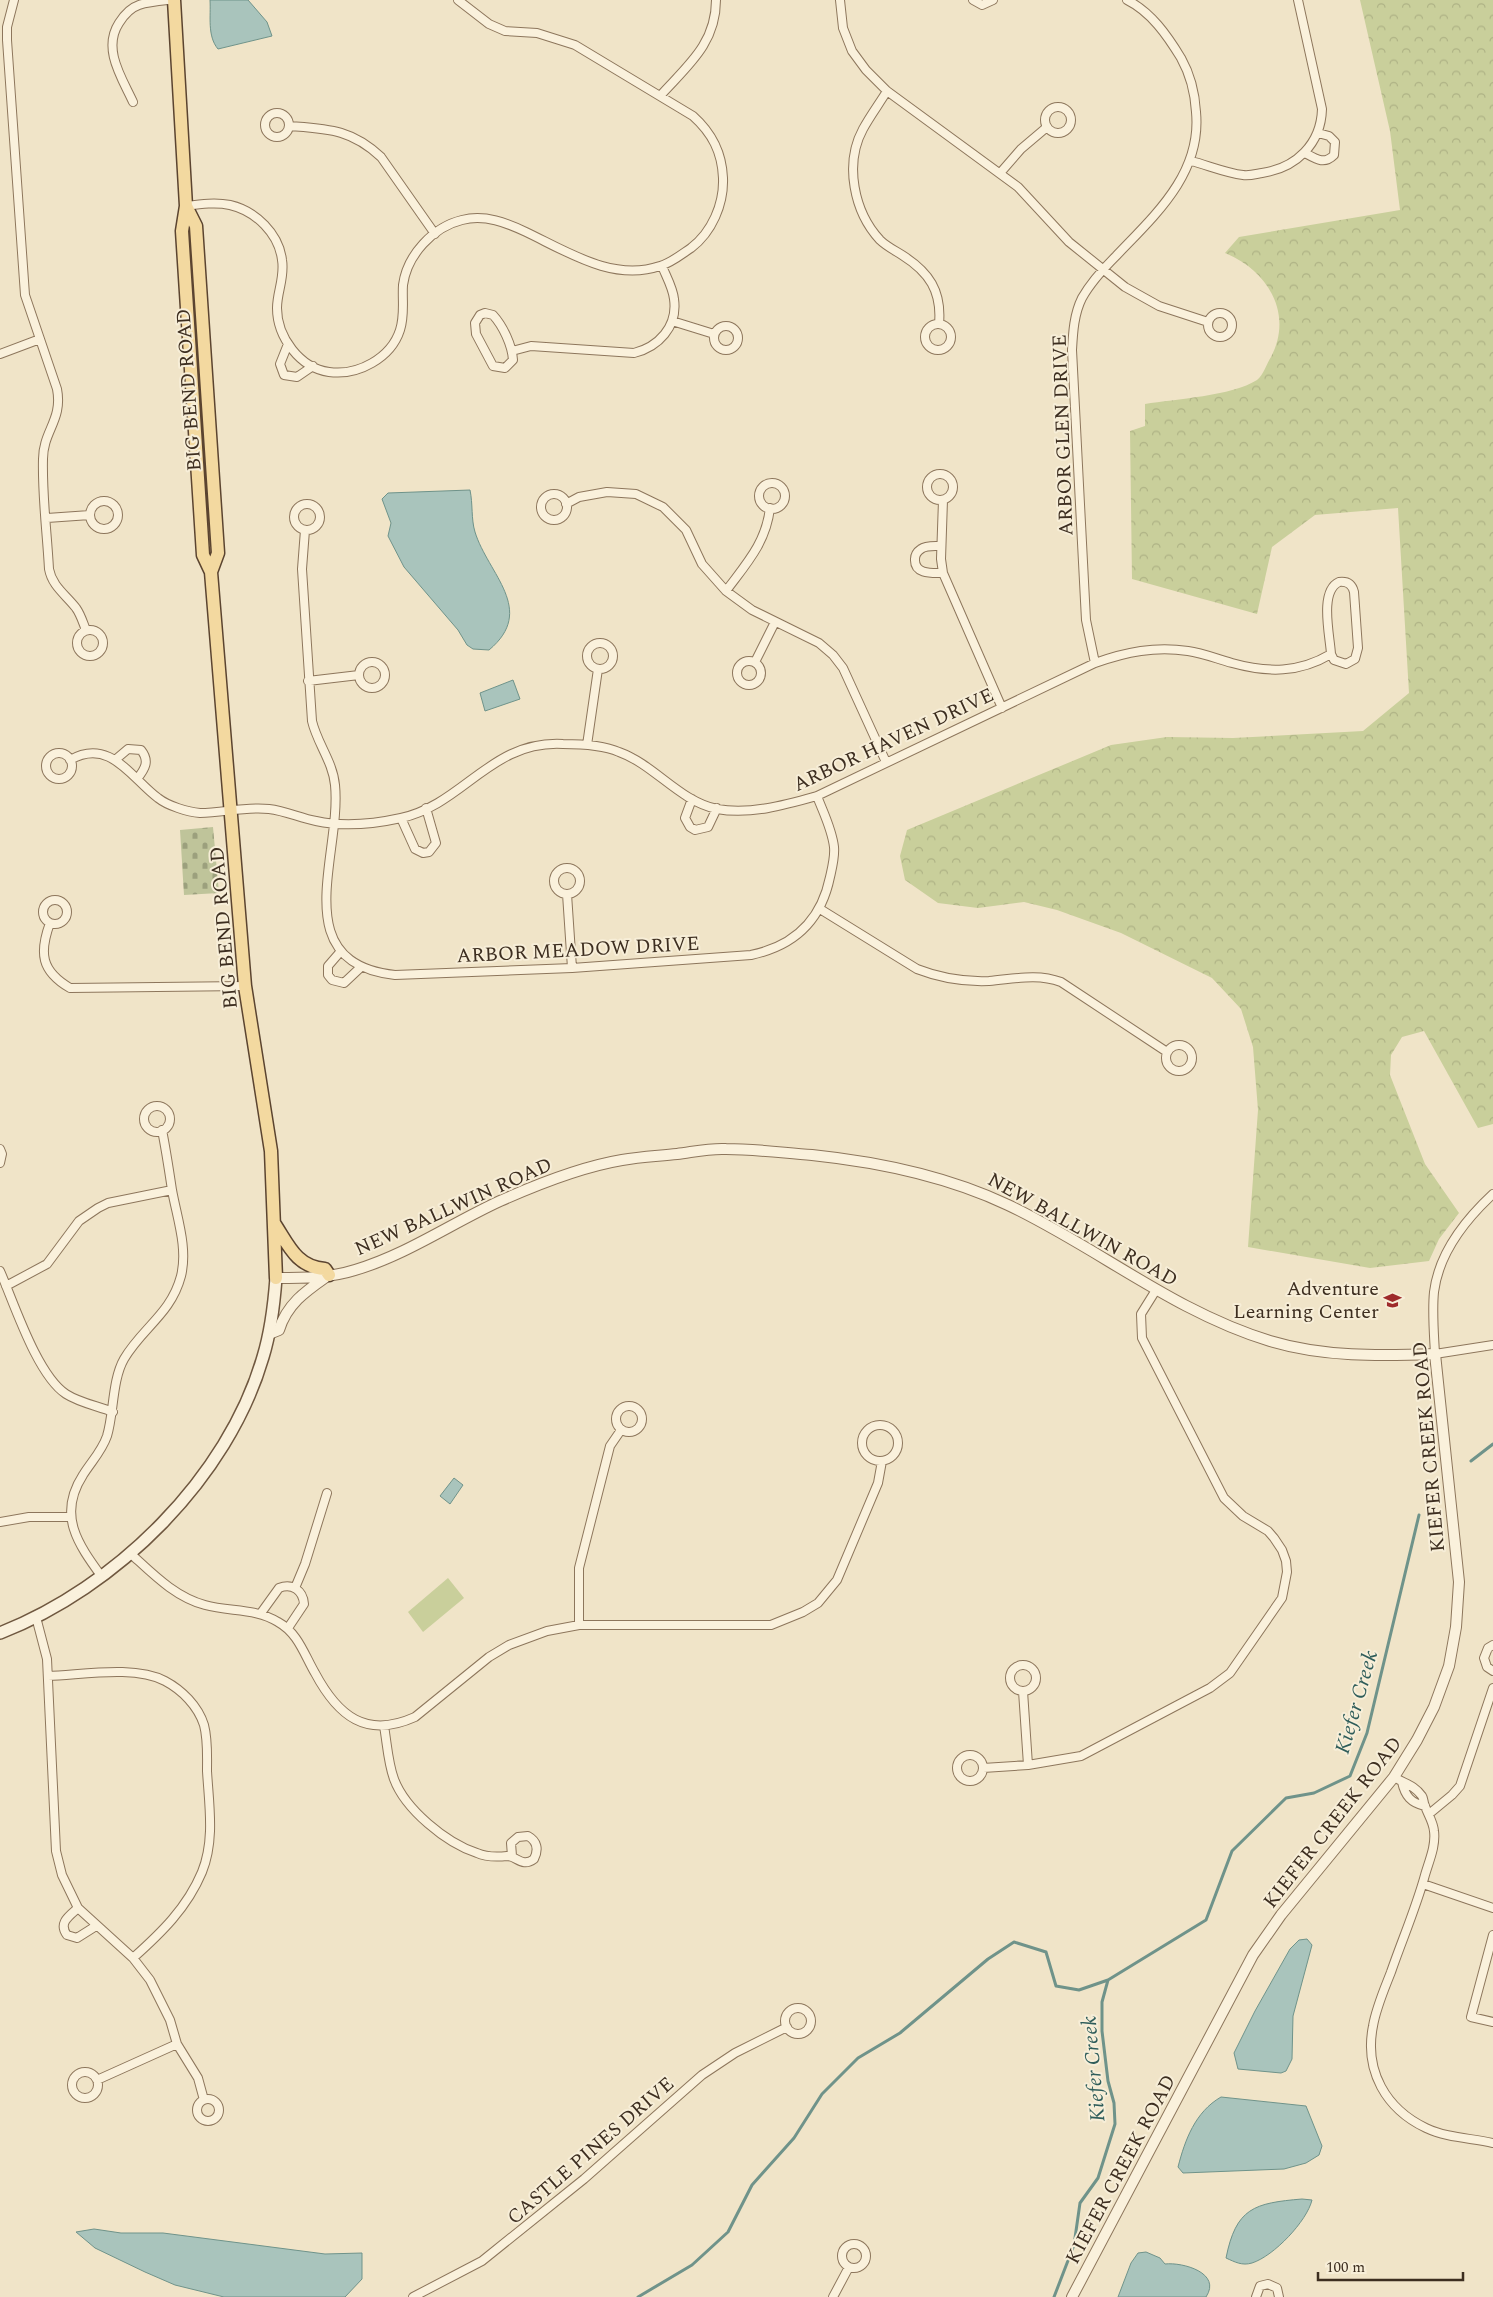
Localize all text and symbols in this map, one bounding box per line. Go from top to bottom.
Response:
street label: BIG BEND ROAD [168,308,210,472]
street label: ARBOR GLEN DRIVE [1044,334,1082,536]
street label: ARBOR HAVEN DRIVE [788,680,999,800]
street label: BIG BEND ROAD [202,845,246,1010]
street label: ARBOR MEADOW DRIVE [456,929,700,971]
street label: NEW BALLWIN ROAD [350,1150,557,1264]
street label: NEW BALLWIN ROAD [982,1165,1183,1295]
place label: Adventure Learning Center [1233,1274,1379,1327]
school or university icon: Adventure Learning Center [1383,1290,1403,1310]
street label: KIEFER CREEK ROAD [1405,1340,1453,1553]
water label: Kiefer Creek [1327,1647,1387,1758]
street label: KIEFER CREEK ROAD [1256,1730,1410,1915]
water label: Kiefer Creek [1073,2014,1115,2123]
street label: KIEFER CREEK ROAD [1058,2069,1184,2270]
street label: CASTLE PINES DRIVE [500,2070,681,2232]
scale bar [1318,2250,1463,2282]
text: 100 m [1326,2256,1365,2279]

